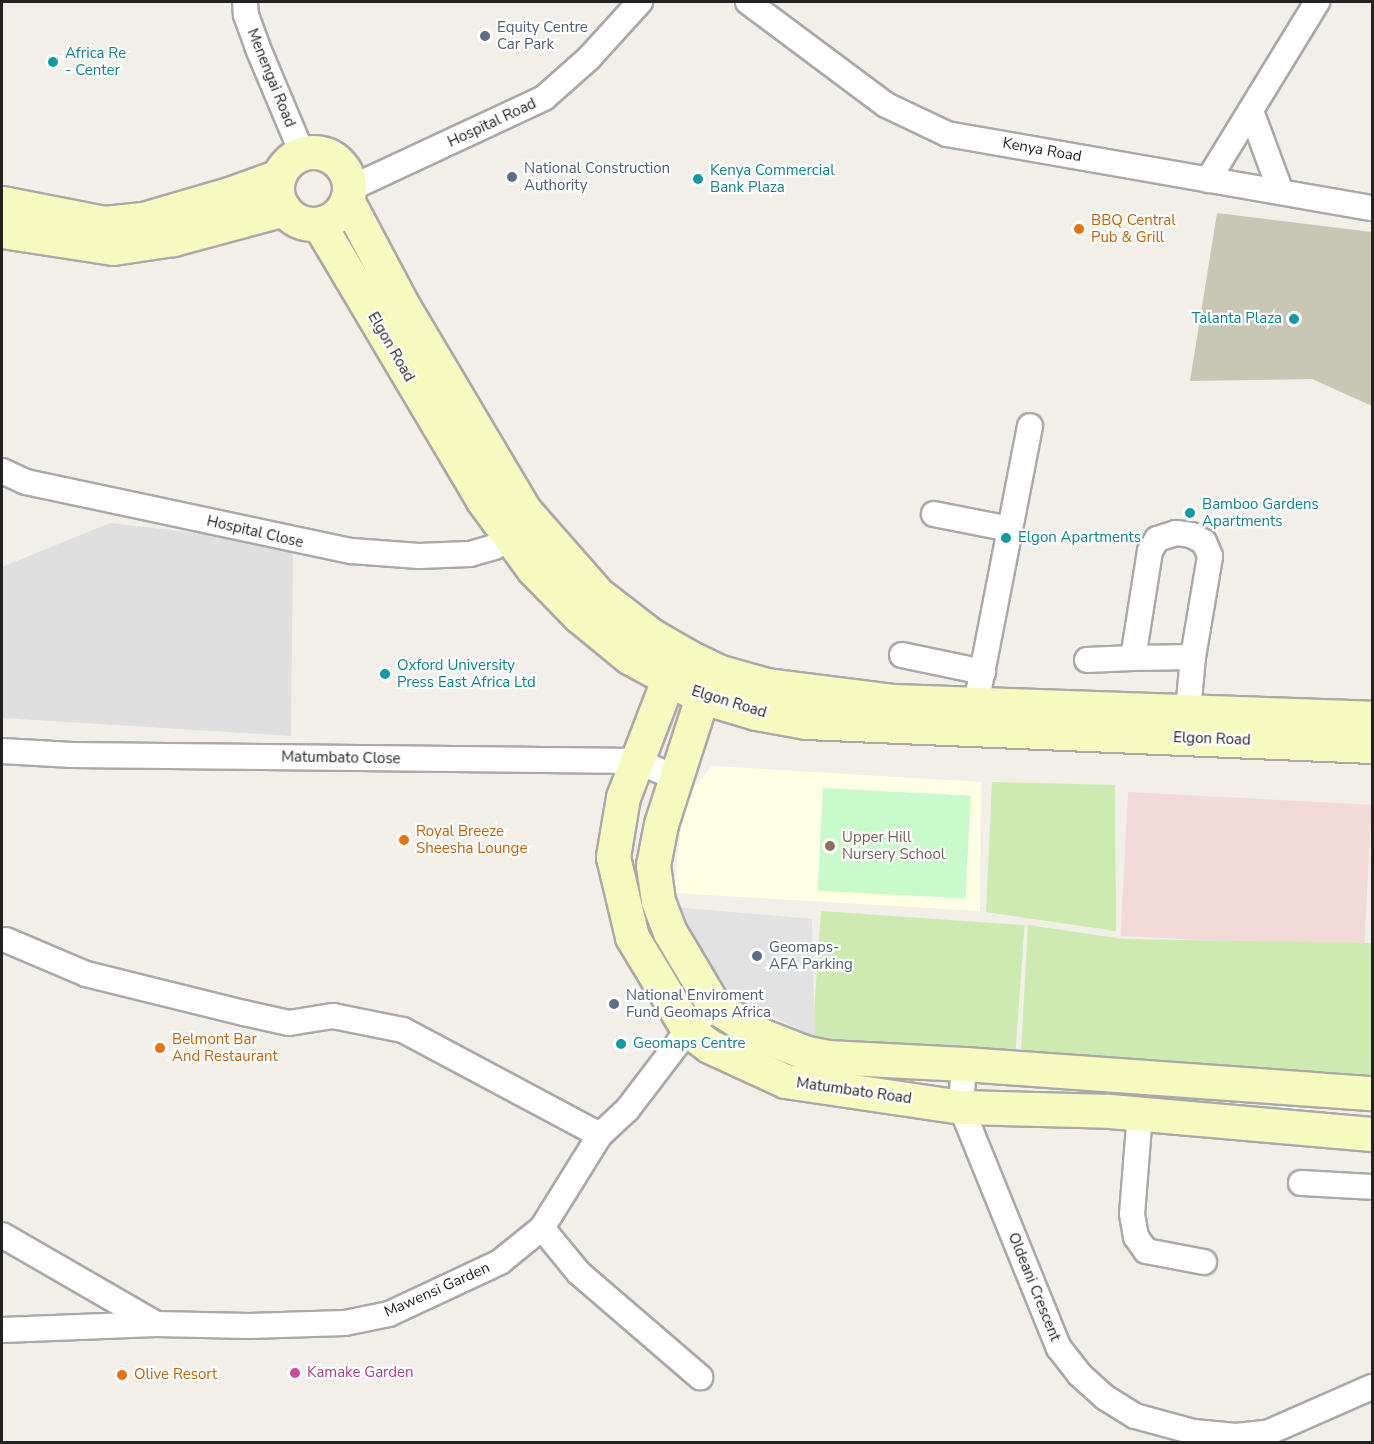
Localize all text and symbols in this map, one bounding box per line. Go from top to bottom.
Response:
place label: Equity Centre Car Park [497,18,588,53]
street label: Menengai Road [243,26,299,130]
marker: Equity Centre Car Park [478,29,492,43]
place label: Africa Re - Center [65,44,126,79]
marker: Africa Re - Center [46,55,60,69]
street label: Hospital Road [445,95,539,151]
street label: Kenya Road [1001,134,1083,166]
place label: National Construction Authority [524,159,670,194]
place label: Kenya Commercial Bank Plaza [710,161,835,196]
marker: National Construction Authority [505,170,519,184]
marker: Kenya Commercial Bank Plaza [691,172,705,186]
place label: BBQ Central Pub & Grill [1091,211,1176,246]
marker: BBQ Central Pub & Grill [1072,222,1086,236]
street label: Elgon Road [364,309,418,385]
place label: Talanta Plaza [1191,310,1282,328]
marker: Talanta Plaza [1287,312,1301,326]
place label: Bamboo Gardens Apartments [1202,495,1319,530]
marker: Bamboo Gardens Apartments [1183,506,1197,520]
street label: Hospital Close [205,512,305,552]
place label: Elgon Apartments [1018,529,1141,547]
marker: Elgon Apartments [999,531,1013,545]
place label: Oxford University Press East Africa Ltd [397,656,536,691]
marker: Oxford University Press East Africa Ltd [378,667,392,681]
street label: Elgon Road [689,682,769,722]
street label: Elgon Road [1173,729,1251,749]
street label: Matumbato Close [281,748,401,768]
place label: Royal Breeze Sheesha Lounge [416,822,527,857]
place label: Upper Hill Nursery School [842,828,945,863]
marker: Royal Breeze Sheesha Lounge [397,833,411,847]
marker: Upper Hill Nursery School [823,839,837,853]
place label: Geomaps- AFA Parking [769,938,853,973]
marker: Geomaps- AFA Parking [750,949,764,963]
place label: National Enviroment Fund Geomaps Africa [626,986,771,1021]
marker: National Enviroment Fund Geomaps Africa [607,997,621,1011]
place label: Belmont Bar And Restaurant [172,1030,278,1065]
place label: Geomaps Centre [633,1035,745,1053]
marker: Geomaps Centre [614,1037,628,1051]
marker: Belmont Bar And Restaurant [153,1041,167,1055]
street label: Matumbato Road [795,1074,913,1108]
street label: Oldeani Crescent [1004,1230,1064,1344]
street label: Mawensi Garden [381,1259,493,1321]
place label: Kamake Garden [307,1364,414,1382]
place label: Olive Resort [134,1366,217,1384]
marker: Kamake Garden [288,1366,302,1380]
marker: Olive Resort [115,1368,129,1382]

